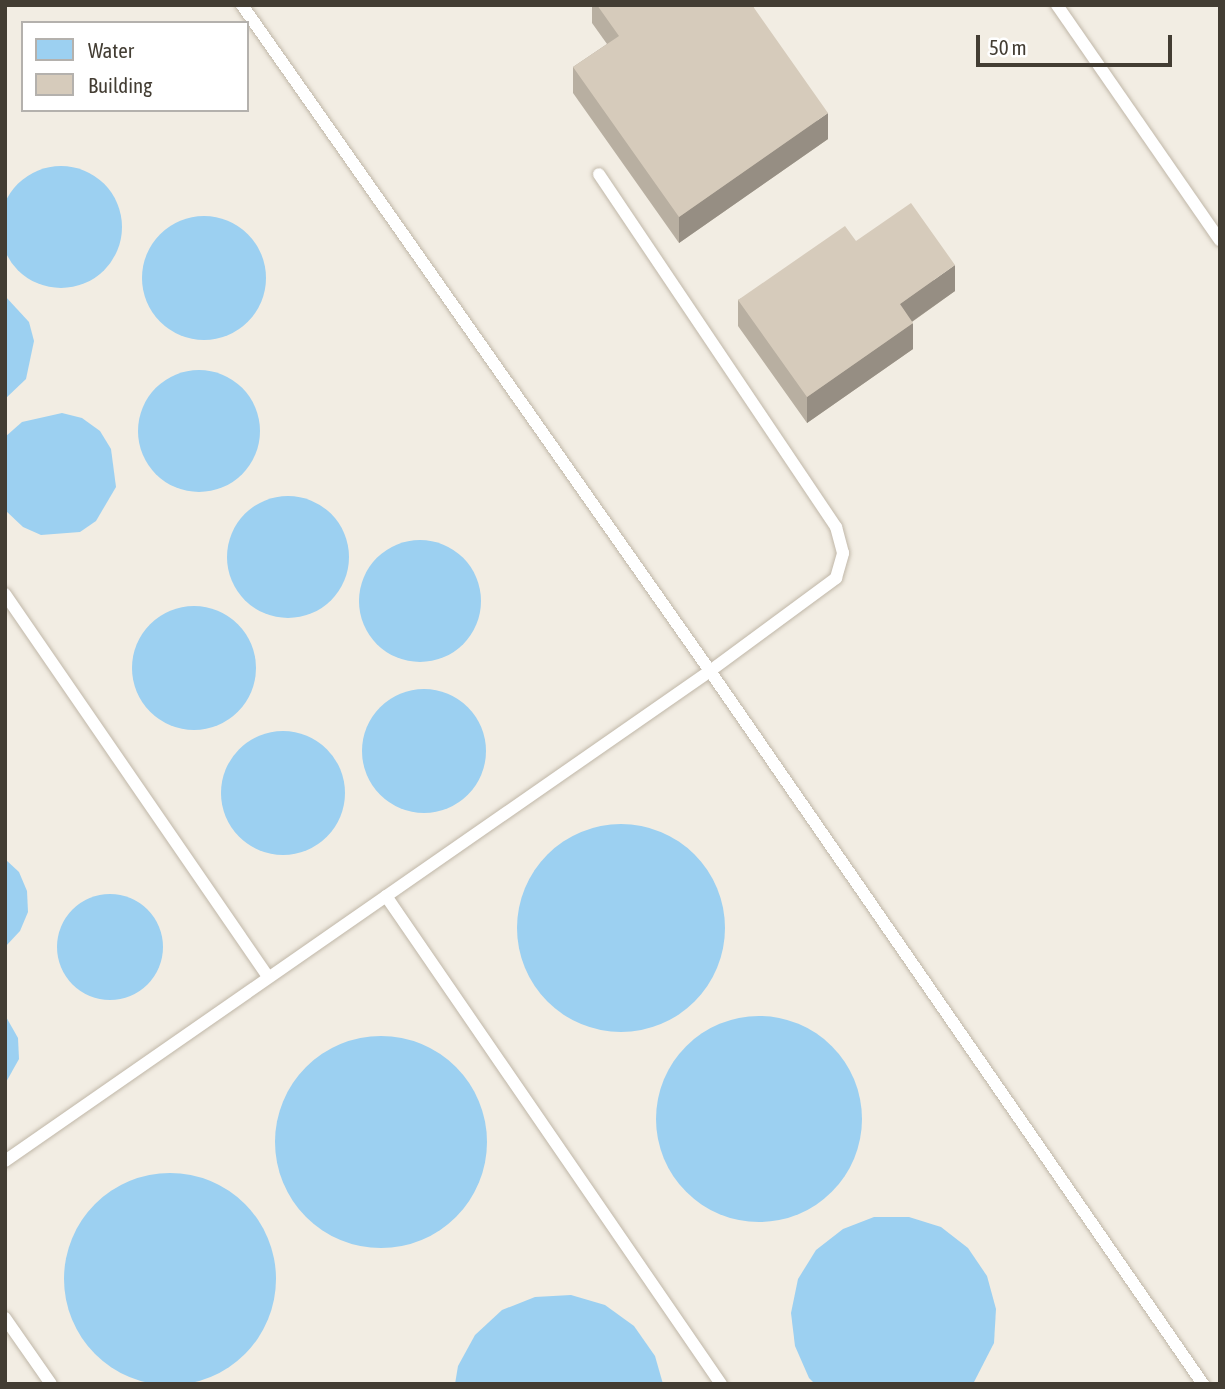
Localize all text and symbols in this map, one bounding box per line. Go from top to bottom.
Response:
legend [21,21,248,112]
scale bar [980,21,1176,65]
text: 50 m [989,35,1027,59]
text: Water [88,38,134,62]
text: Building [88,73,152,97]

